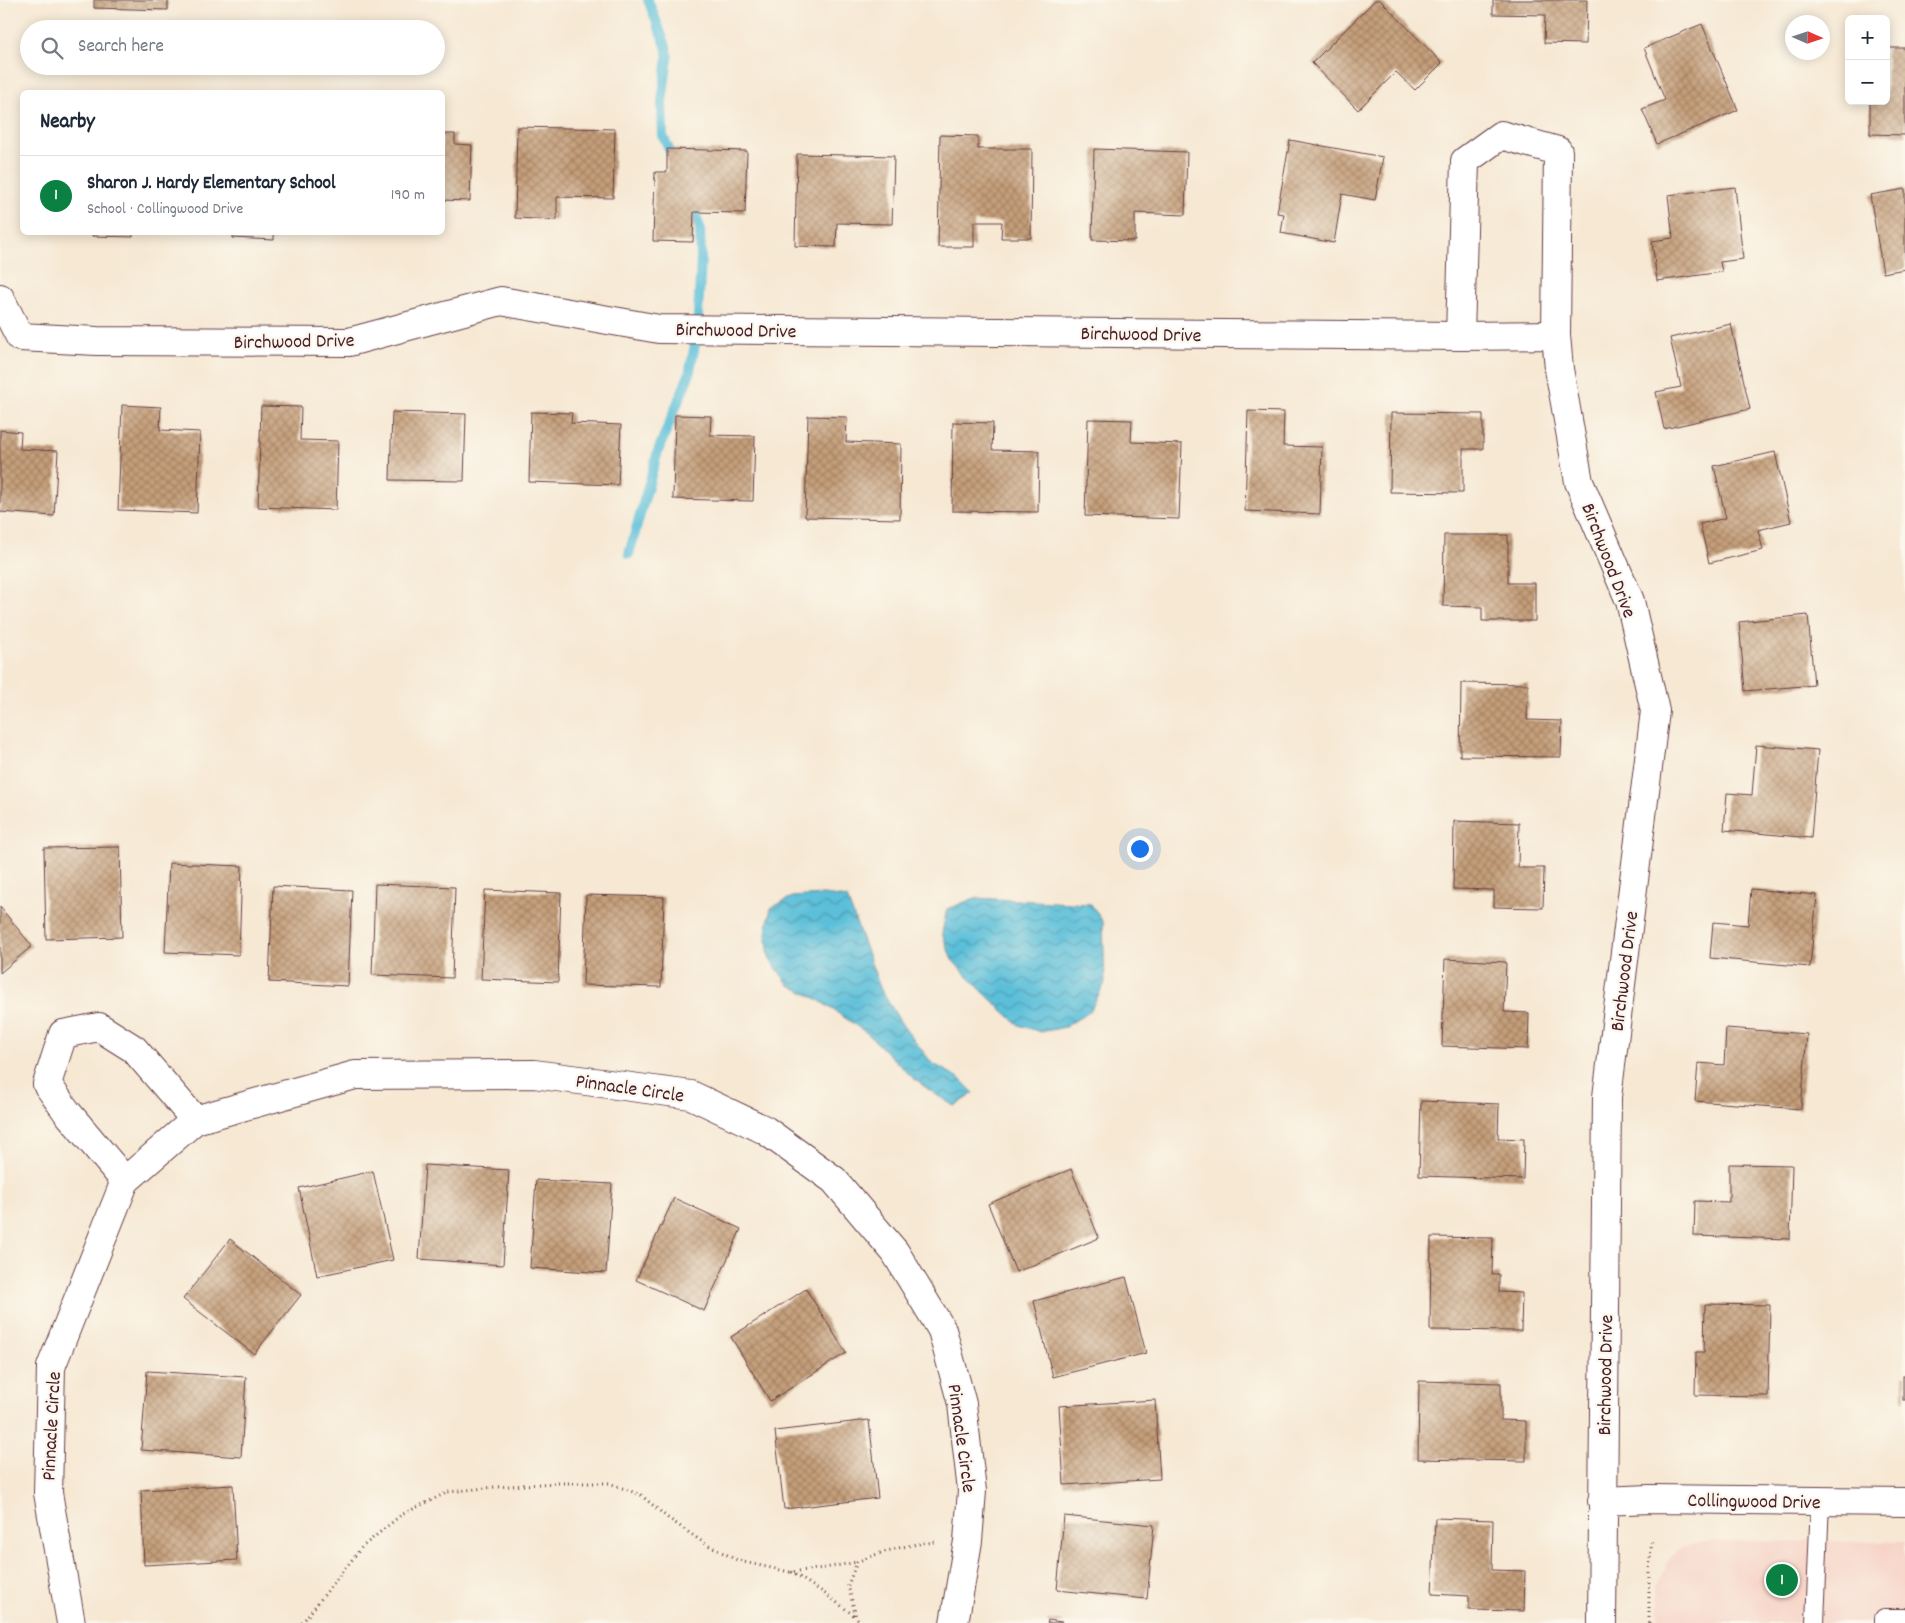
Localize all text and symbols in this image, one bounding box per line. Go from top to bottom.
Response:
north arrow [1785,15,1830,60]
map controls [1845,15,1890,105]
button: + [1845,15,1890,60]
search box [20,20,445,75]
icon: search [38,34,66,62]
text: Search here [78,34,164,61]
button: − [1845,60,1890,105]
text: Nearby [40,108,95,138]
text: Sharon J. Hardy Elementary School [87,171,336,198]
text: 1 [54,184,58,207]
text: 190 m [391,184,425,207]
text: School · Collingwood Drive [87,198,243,221]
street label: Birchwood Drive [675,317,797,347]
street label: Birchwood Drive [1080,321,1202,351]
street label: Birchwood Drive [233,328,355,358]
street label: Birchwood Drive [1572,500,1642,623]
your location [1127,836,1153,862]
street label: Birchwood Drive [1605,909,1647,1033]
street label: Pinnacle Circle [573,1068,686,1111]
street label: Birchwood Drive [1592,1314,1622,1436]
street label: Pinnacle Circle [36,1371,70,1481]
street label: Pinnacle Circle [939,1382,982,1495]
street label: Collingwood Drive [1687,1488,1821,1518]
pin: 1 [1766,1561,1798,1599]

